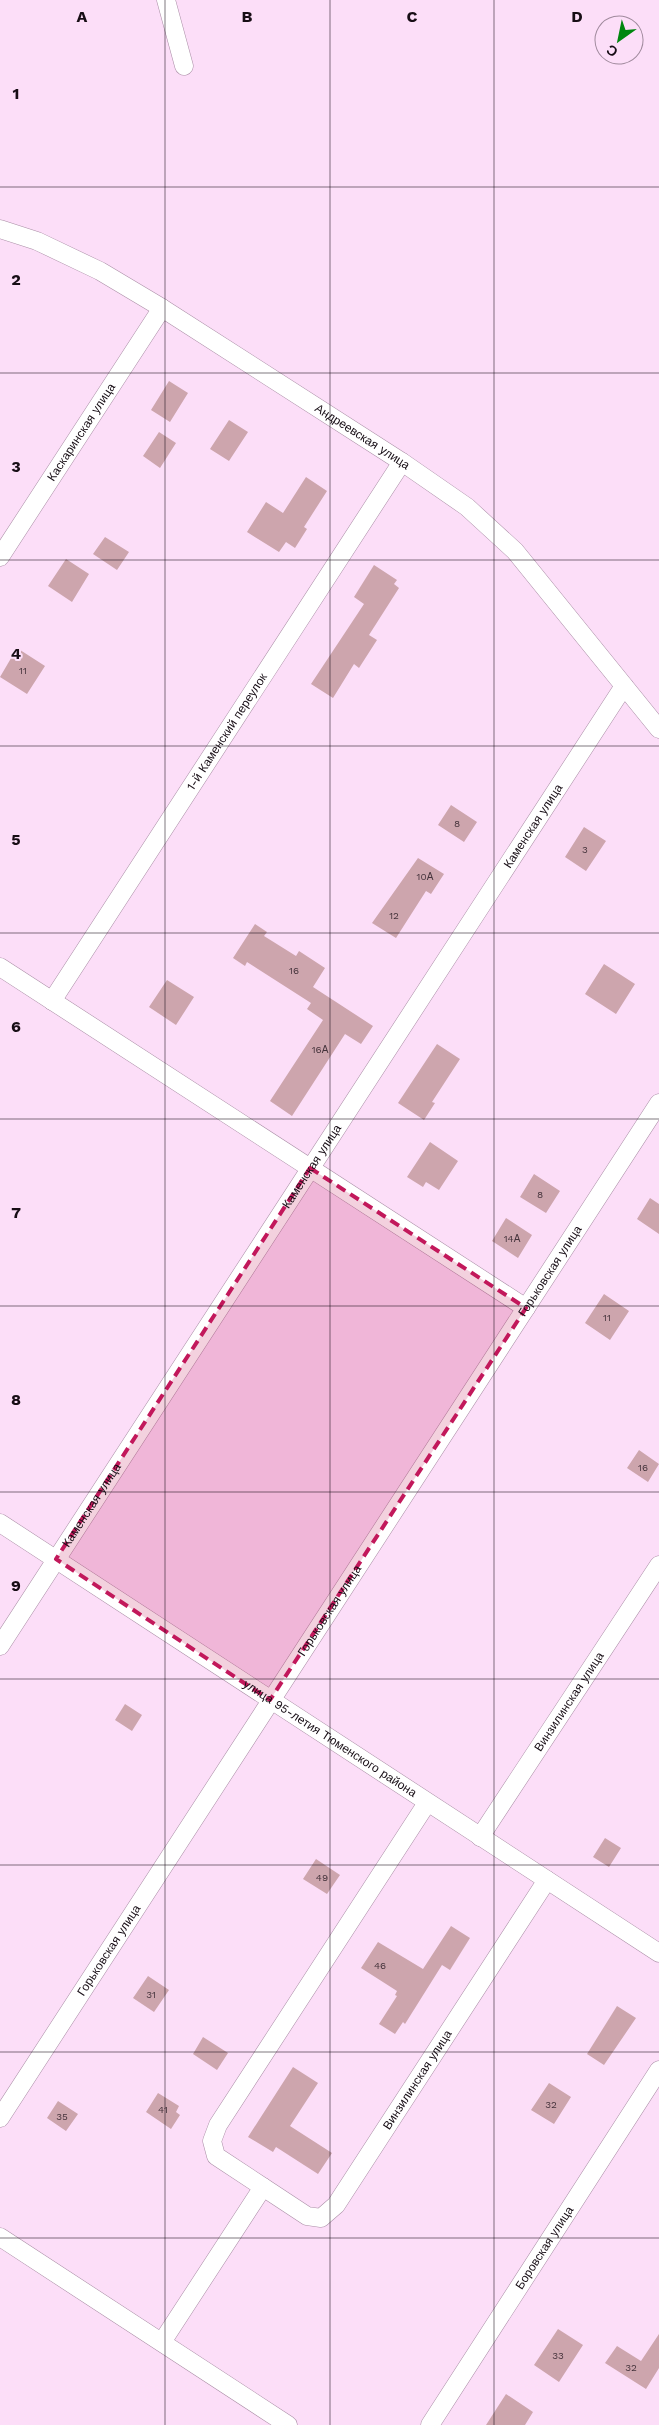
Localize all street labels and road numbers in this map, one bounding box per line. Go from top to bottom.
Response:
street label: Каскаринская улица [44,380,118,484]
street label: Андреевская улица [312,401,413,472]
street label: 1-й Каменский переулок [184,670,270,793]
street label: Каменская улица [501,781,565,871]
street label: Каменская улица [279,1122,344,1211]
street label: Горьковская улица [515,1223,585,1319]
street label: Каменская улица [59,1460,124,1550]
street label: Горьковская улица [295,1562,364,1659]
street label: Винзилинская улица [531,1649,607,1754]
street label: улица 95-летия Тюменского района [241,1677,420,1800]
street label: Горьковская улица [74,1902,144,1998]
street label: Винзилинская улица [380,2027,455,2132]
street label: Боровская улица [512,2203,576,2292]

